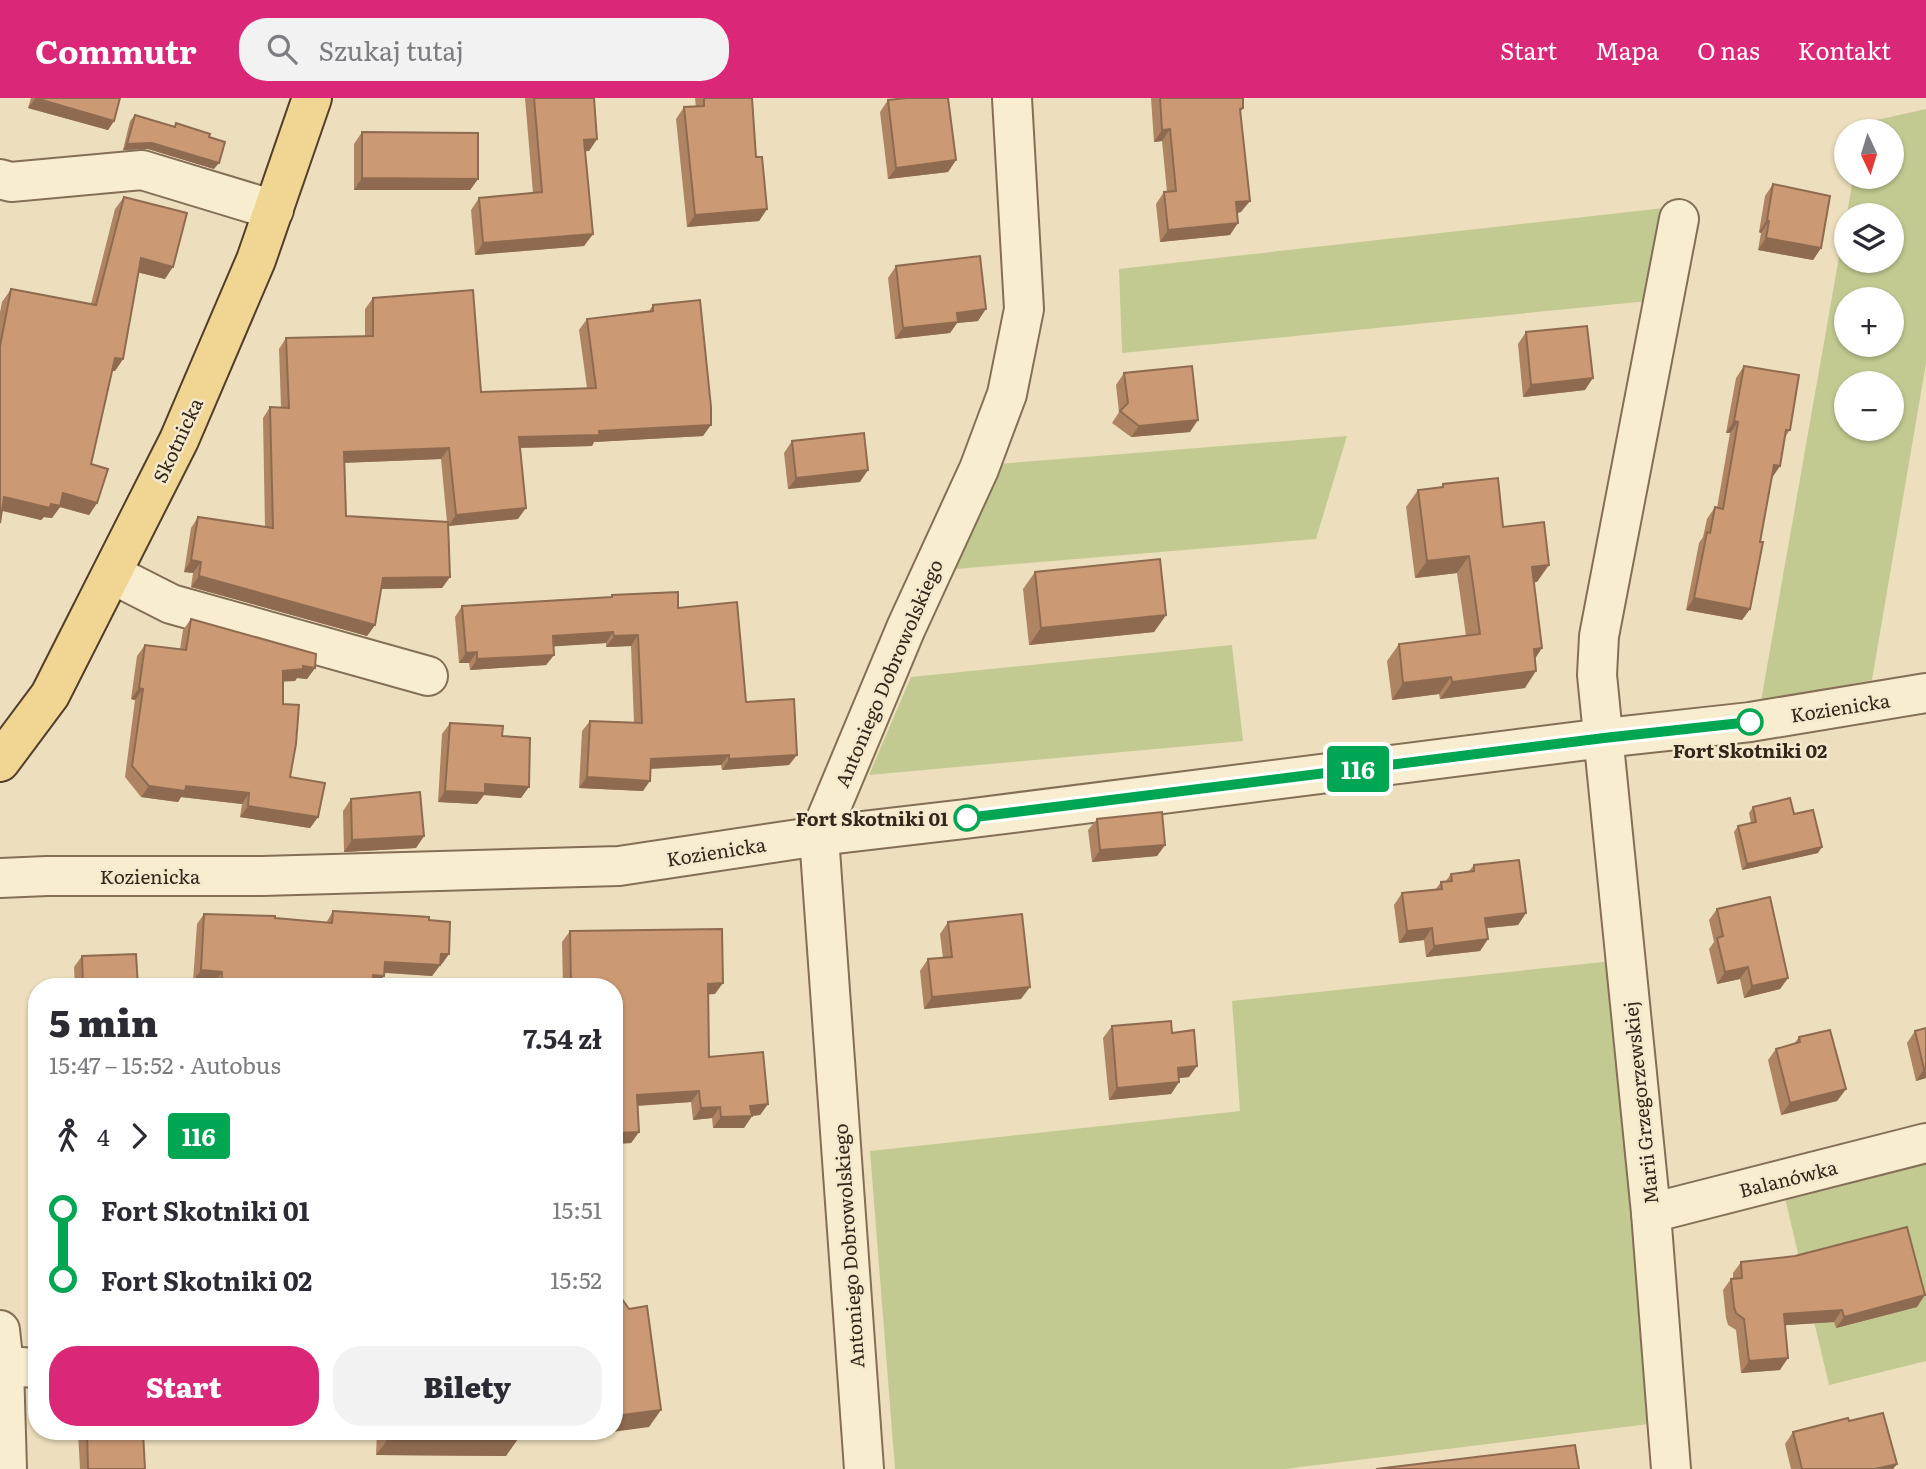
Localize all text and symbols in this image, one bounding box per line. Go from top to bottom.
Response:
search box [239,18,729,81]
text: Commutr [35,25,197,74]
icon: search [263,30,301,68]
text: Szukaj tutaj [319,30,464,69]
text: Start [1500,32,1557,67]
text: Mapa [1595,32,1659,67]
text: O nas [1697,32,1760,67]
text: Kontakt [1798,32,1891,67]
north arrow [1834,119,1904,189]
map controls [1834,119,1904,441]
button: layers [1834,203,1904,273]
button: + [1834,287,1904,357]
button: − [1834,371,1904,441]
street label: Skotnicka [145,392,209,487]
street label: Antoniego Dobrowolskiego [827,555,949,791]
street label: Kozienicka [1788,685,1892,729]
marker: Fort Skotniki 02 [1737,709,1763,735]
place label: Fort Skotniki 02 [1673,736,1827,764]
line badge: 116 [1318,746,1398,792]
text: 116 [1341,751,1375,786]
place label: Fort Skotniki 01 [796,804,948,832]
marker: Fort Skotniki 01 [954,805,980,831]
street label: Kozienicka [664,829,768,873]
street label: Kozienicka [100,862,201,890]
text: 5 min [49,992,158,1049]
street label: Marii Grzegorzewskiej [1615,1000,1665,1206]
text: 7.54 zł [523,1018,602,1057]
text: 15:47 – 15:52 · Autobus [49,1047,281,1081]
icon: walk [49,1117,87,1155]
icon: forward [120,1117,158,1155]
text: 116 [182,1118,216,1153]
text: 4 [97,1119,110,1153]
street label: Antoniego Dobrowolskiego [825,1123,871,1369]
street label: Balanówka [1736,1152,1841,1204]
text: Fort Skotniki 01 [101,1190,309,1229]
text: 15:51 [552,1192,602,1226]
text: Fort Skotniki 02 [101,1260,312,1299]
text: 15:52 [550,1262,602,1296]
button: Start [49,1346,319,1426]
button: Bilety [333,1346,602,1426]

